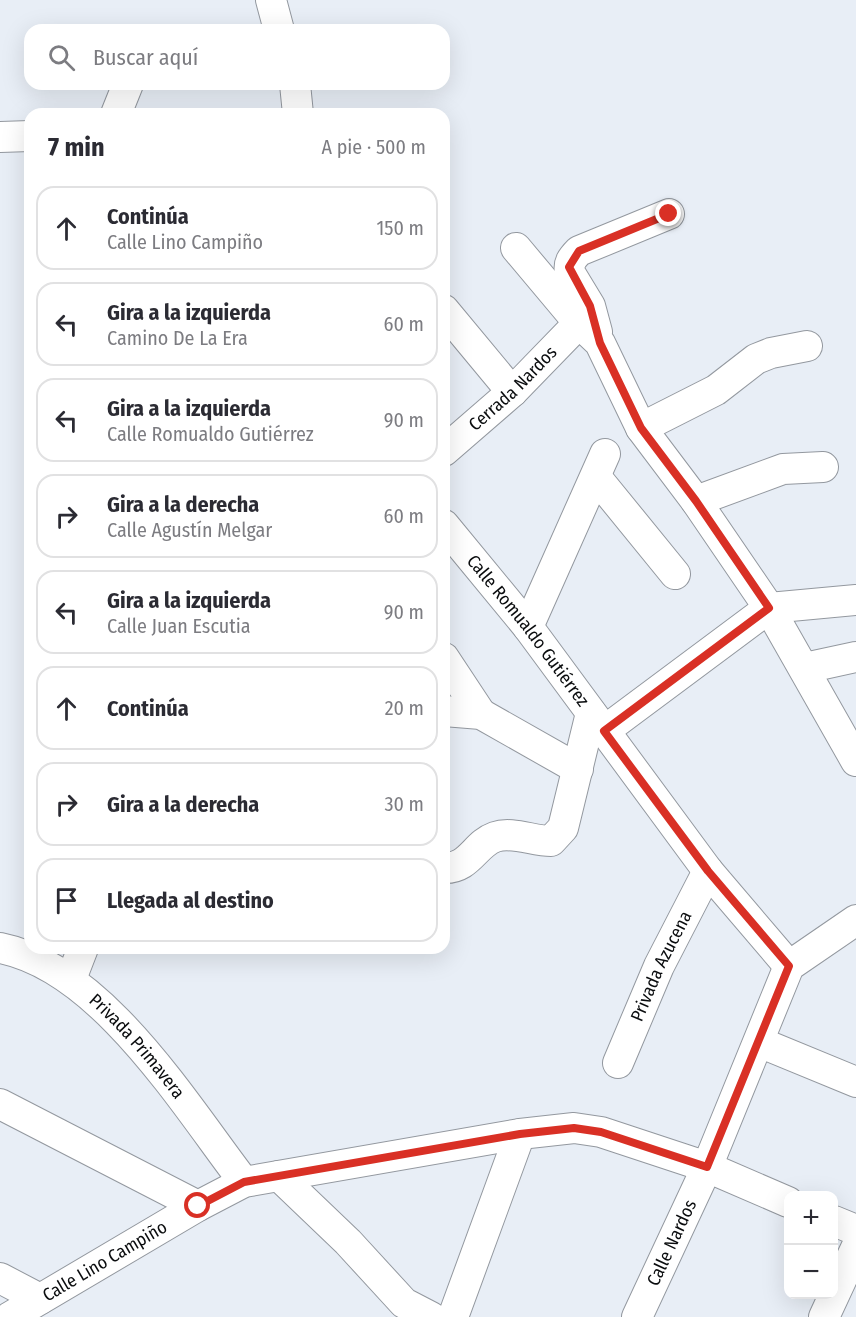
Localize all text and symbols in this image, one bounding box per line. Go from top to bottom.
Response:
search box [24,24,450,90]
icon: search [45,41,78,74]
text: Buscar aquí [93,44,198,71]
text: 7 min [48,132,105,163]
text: A pie · 500 m [321,135,426,159]
route end [655,200,681,226]
text: Continúa [107,203,189,230]
icon: ahead [50,212,83,245]
text: 150 m [377,216,424,240]
text: Calle Lino Campiño [107,230,263,254]
text: Gira a la izquierda [107,299,271,326]
icon: left [50,308,83,341]
text: 60 m [384,312,424,336]
text: Camino De La Era [107,326,248,350]
street label: Cerrada Nardos [464,341,562,436]
text: Gira a la izquierda [107,395,271,422]
icon: left [50,404,83,437]
text: 90 m [384,408,424,432]
text: Calle Romualdo Gutiérrez [107,422,314,446]
text: Gira a la derecha [107,491,259,518]
icon: right [50,500,83,533]
text: 60 m [384,504,424,528]
text: Calle Agustín Melgar [107,518,272,542]
street label: Calle Romualdo Gutiérrez [462,550,594,711]
text: Gira a la izquierda [107,587,271,614]
icon: left [50,596,83,629]
text: 90 m [384,600,424,624]
text: Calle Juan Escutia [107,614,251,638]
icon: ahead [50,692,83,725]
text: Continúa [107,695,189,722]
text: 20 m [385,696,424,720]
icon: right [50,788,83,821]
text: Gira a la derecha [107,791,259,818]
text: 30 m [384,792,424,816]
icon: arrive [50,884,83,917]
text: Llegada al destino [107,887,274,914]
street label: Privada Azucena [626,907,697,1025]
street label: Privada Primavera [85,989,190,1103]
map controls [784,1191,838,1299]
button: + [784,1191,838,1245]
route start [184,1192,210,1218]
street label: Calle Nardos [642,1196,701,1289]
street label: Calle Lino Campiño [39,1216,171,1306]
button: − [784,1245,838,1299]

